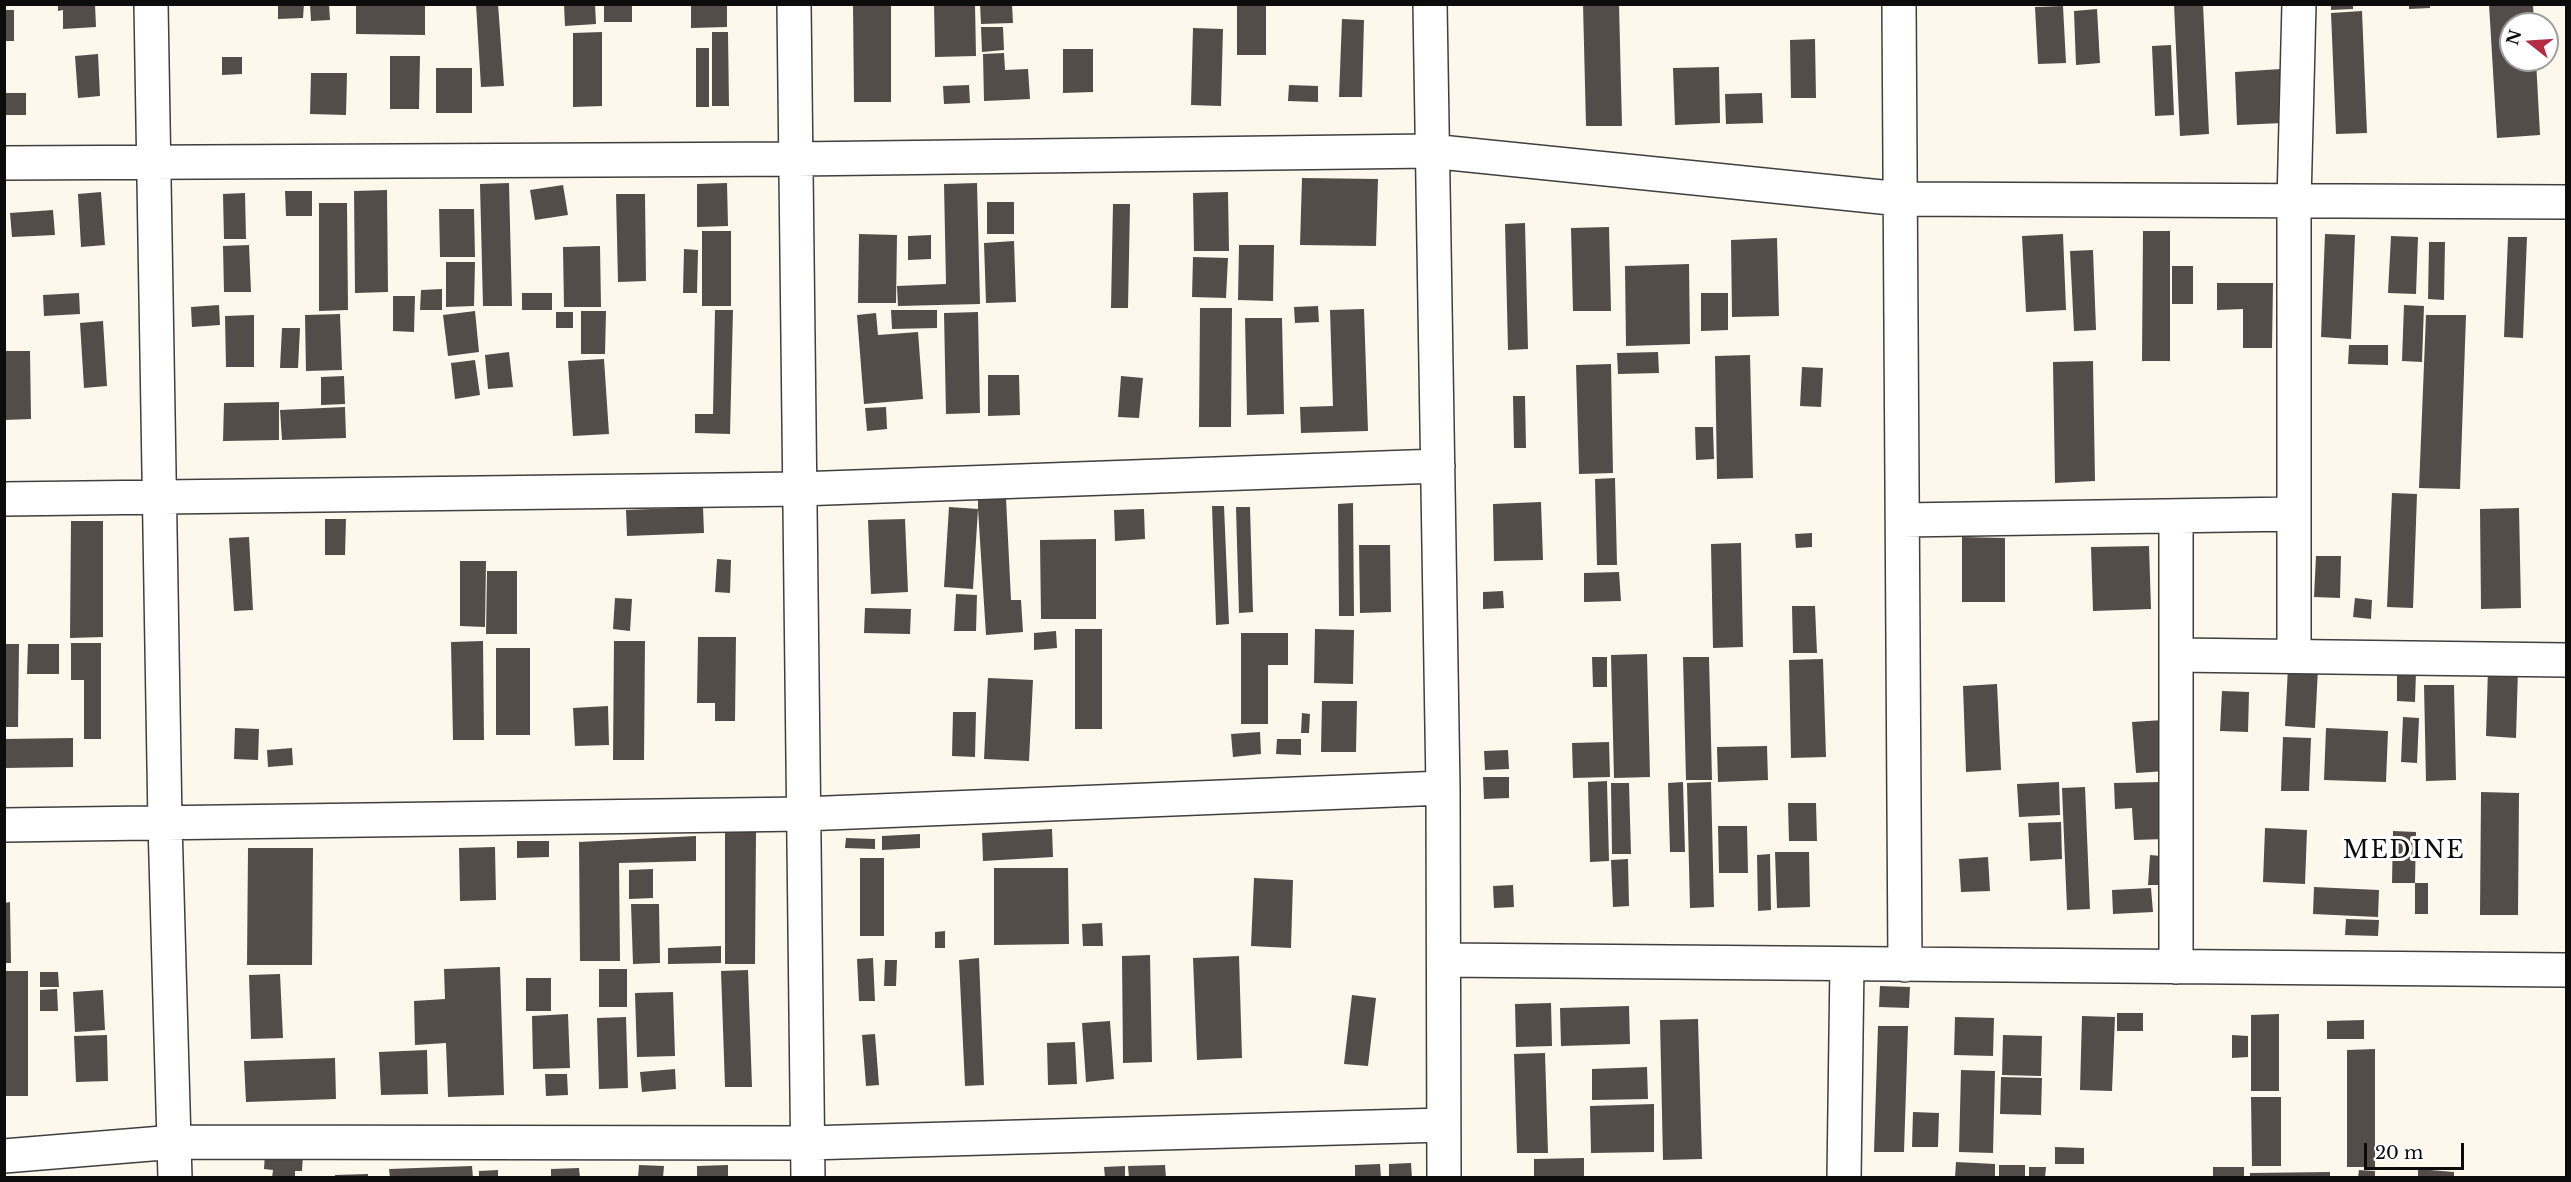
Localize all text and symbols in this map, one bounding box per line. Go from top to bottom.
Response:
north arrow [2499,12,2559,72]
text: N [2502,27,2525,47]
district label: MEDINE [2343,837,2465,865]
scale bar [2367,1131,2468,1169]
text: 20 m [2375,1142,2423,1164]

